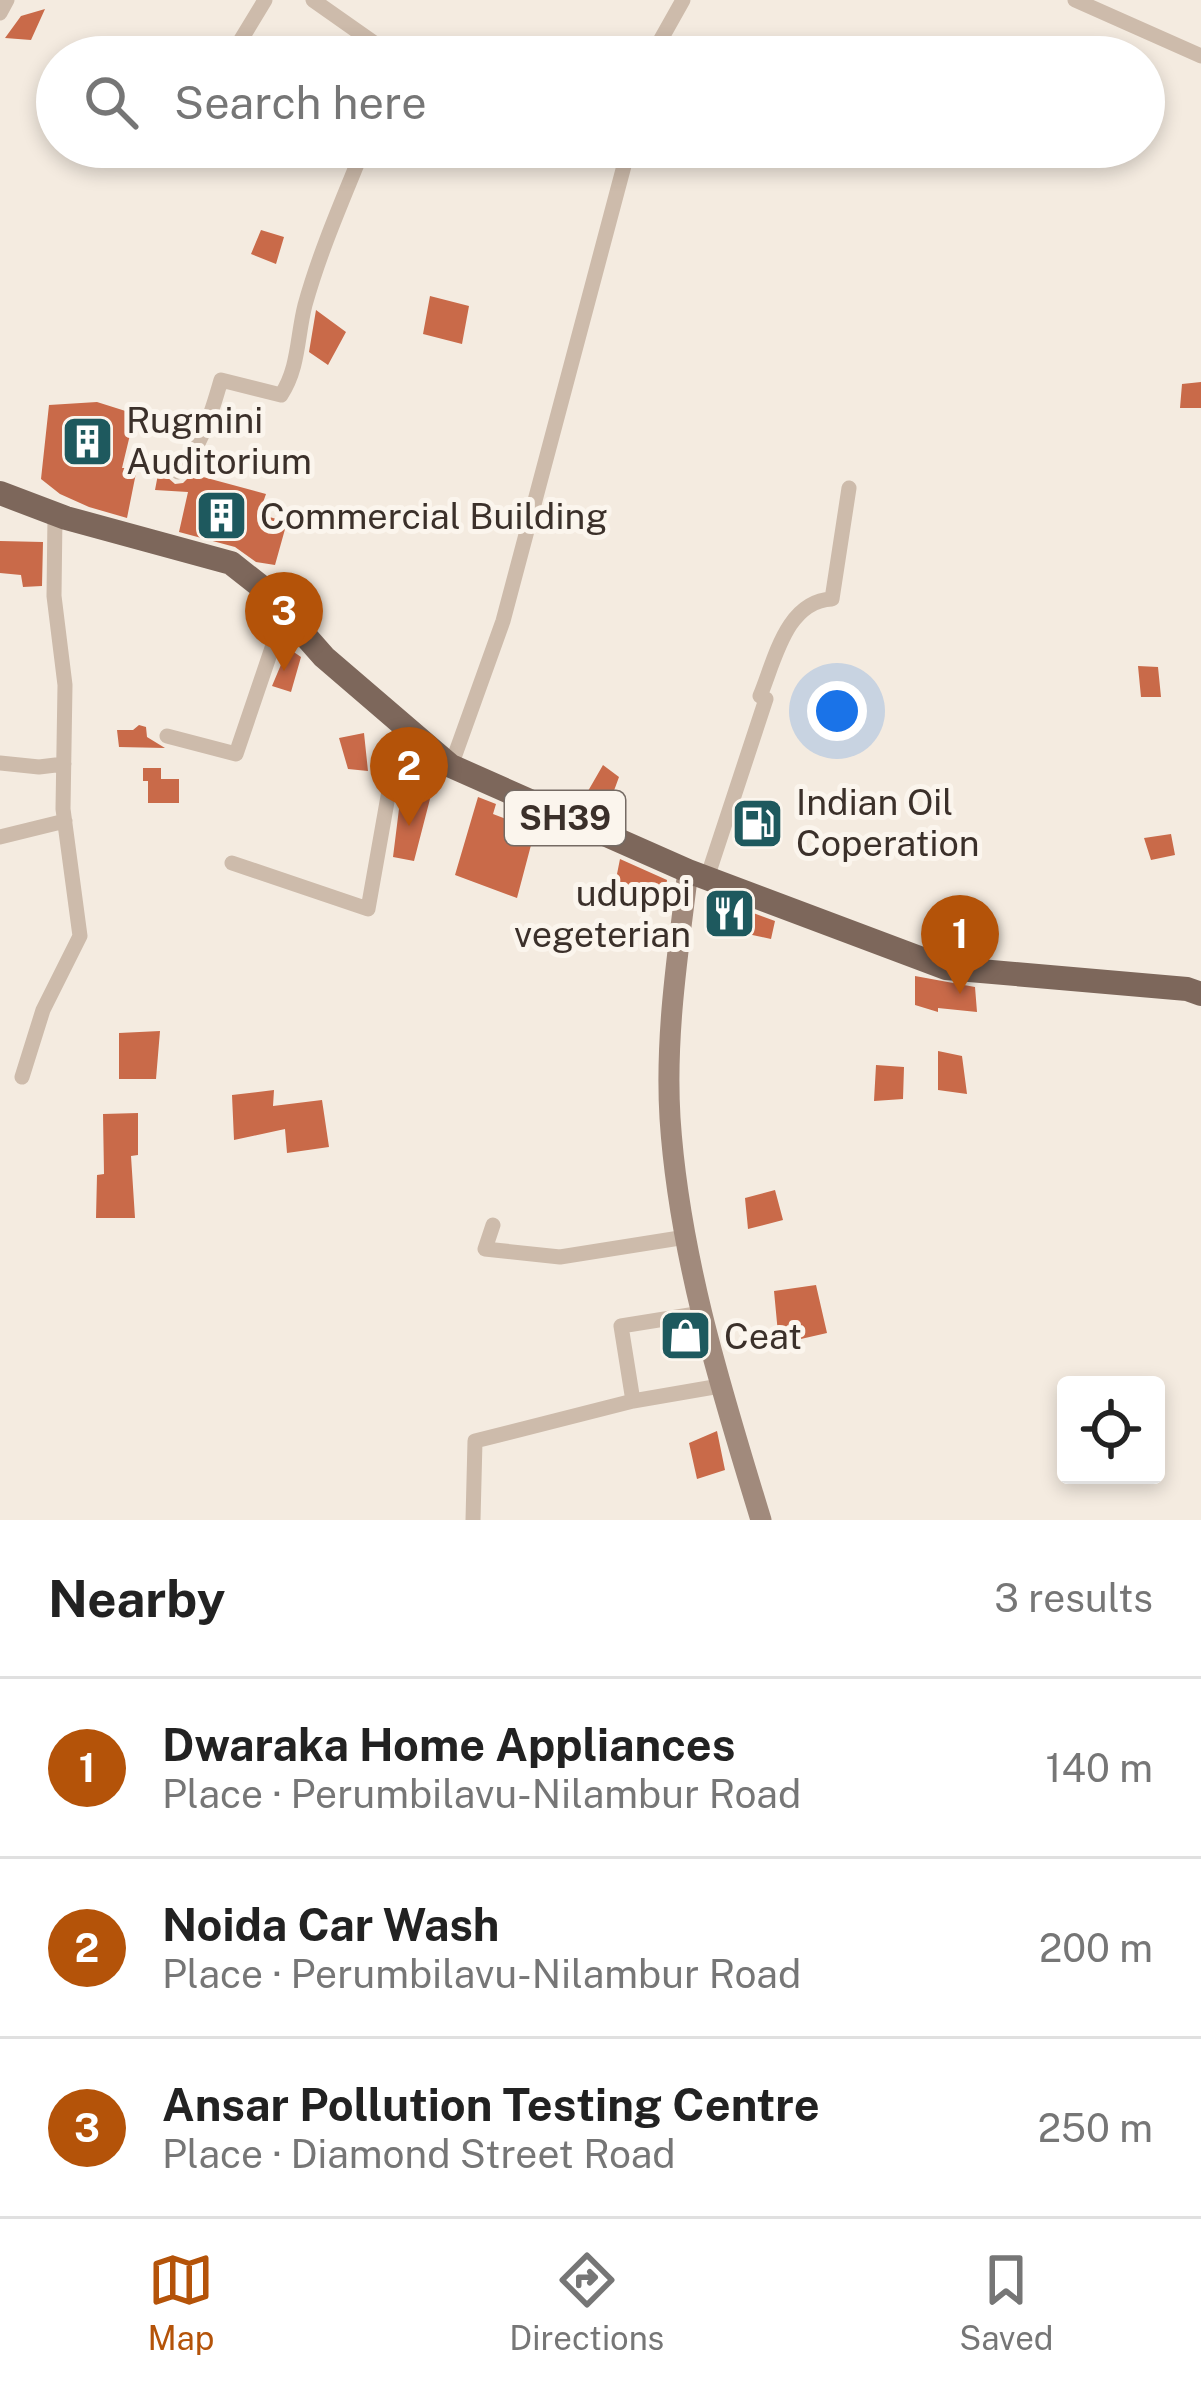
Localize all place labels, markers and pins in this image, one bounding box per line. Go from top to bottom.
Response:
place label: Rugmini Auditorium [126,399,312,482]
building icon: Rugmini Auditorium [59,413,115,469]
building icon: Commercial Building [193,488,249,544]
place label: Commercial Building [260,495,608,537]
pin: 3 [245,572,323,671]
pin: 2 [370,727,448,826]
place label: Indian Oil Coperation [796,781,980,864]
fuel station icon: Indian Oil Coperation [729,795,785,851]
place label: uduppi vegeterian [514,872,691,955]
restaurant icon: uduppi vegeterian [702,886,758,942]
pin: 1 [921,895,999,994]
shop icon: Ceat [657,1308,713,1364]
place label: Ceat [724,1315,802,1357]

